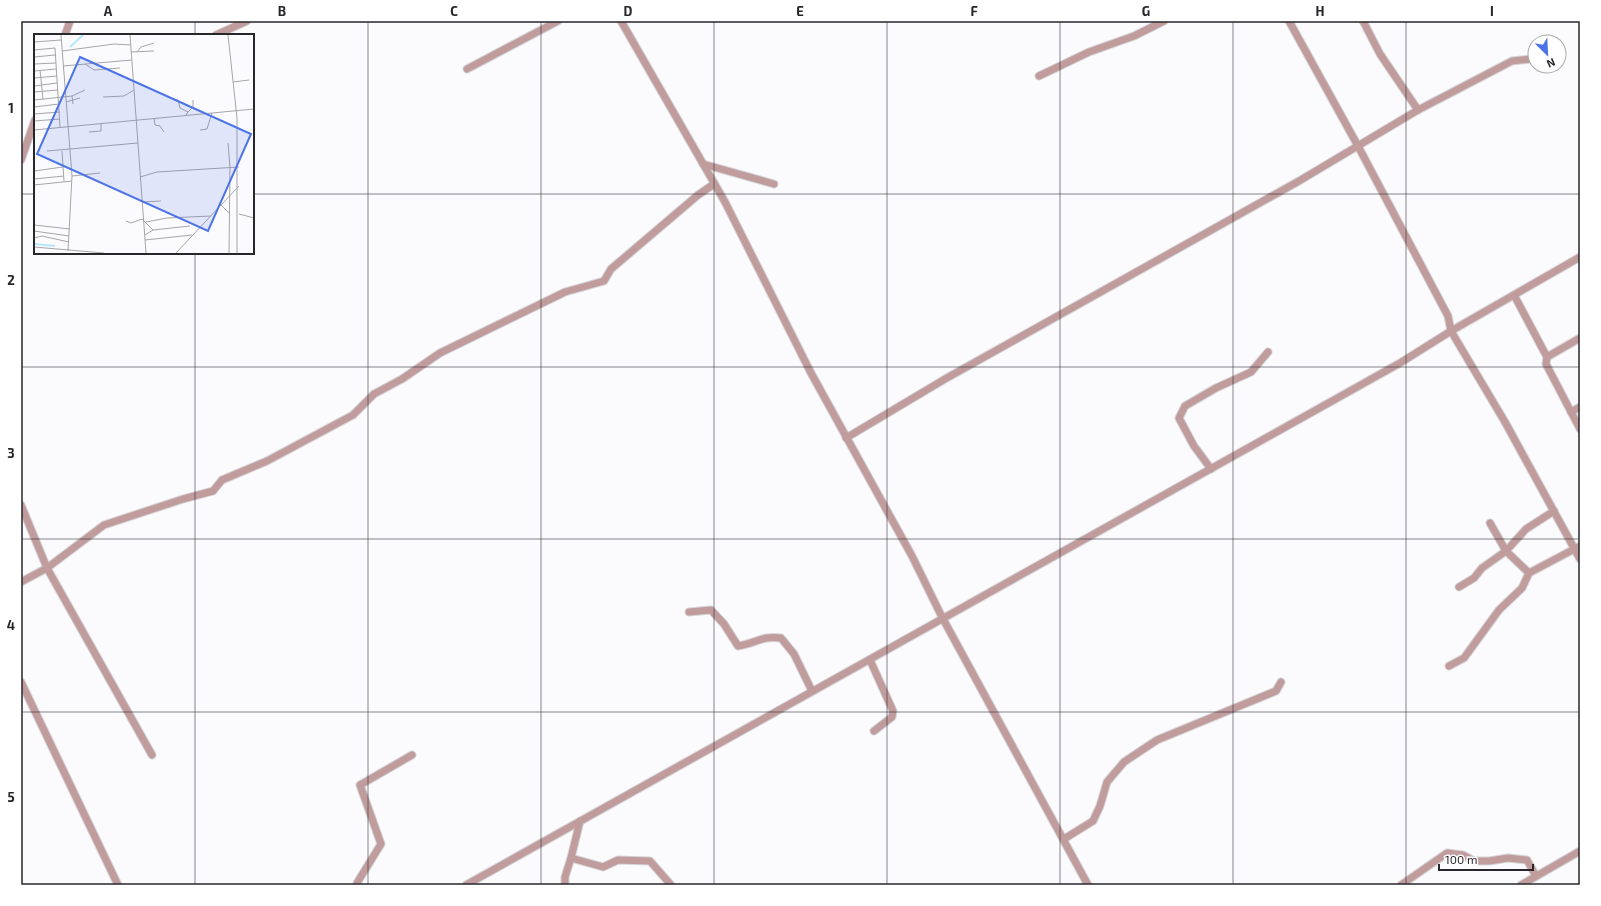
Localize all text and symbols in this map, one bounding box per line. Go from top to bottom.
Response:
text: A [104,3,113,19]
text: B [278,3,286,19]
text: C [450,3,458,19]
text: D [624,3,633,19]
text: E [796,3,804,19]
text: F [970,3,978,19]
text: G [1142,3,1150,19]
text: H [1316,3,1325,19]
text: I [1490,3,1494,19]
inset map [34,34,254,254]
north arrow [1527,34,1567,74]
text: N [1545,56,1558,71]
text: 1 [8,100,14,116]
text: 2 [7,272,15,288]
text: 3 [7,445,15,461]
text: 4 [7,617,15,633]
text: 5 [7,789,15,805]
scale bar [1439,846,1533,872]
text: 100 m [1445,852,1477,866]

